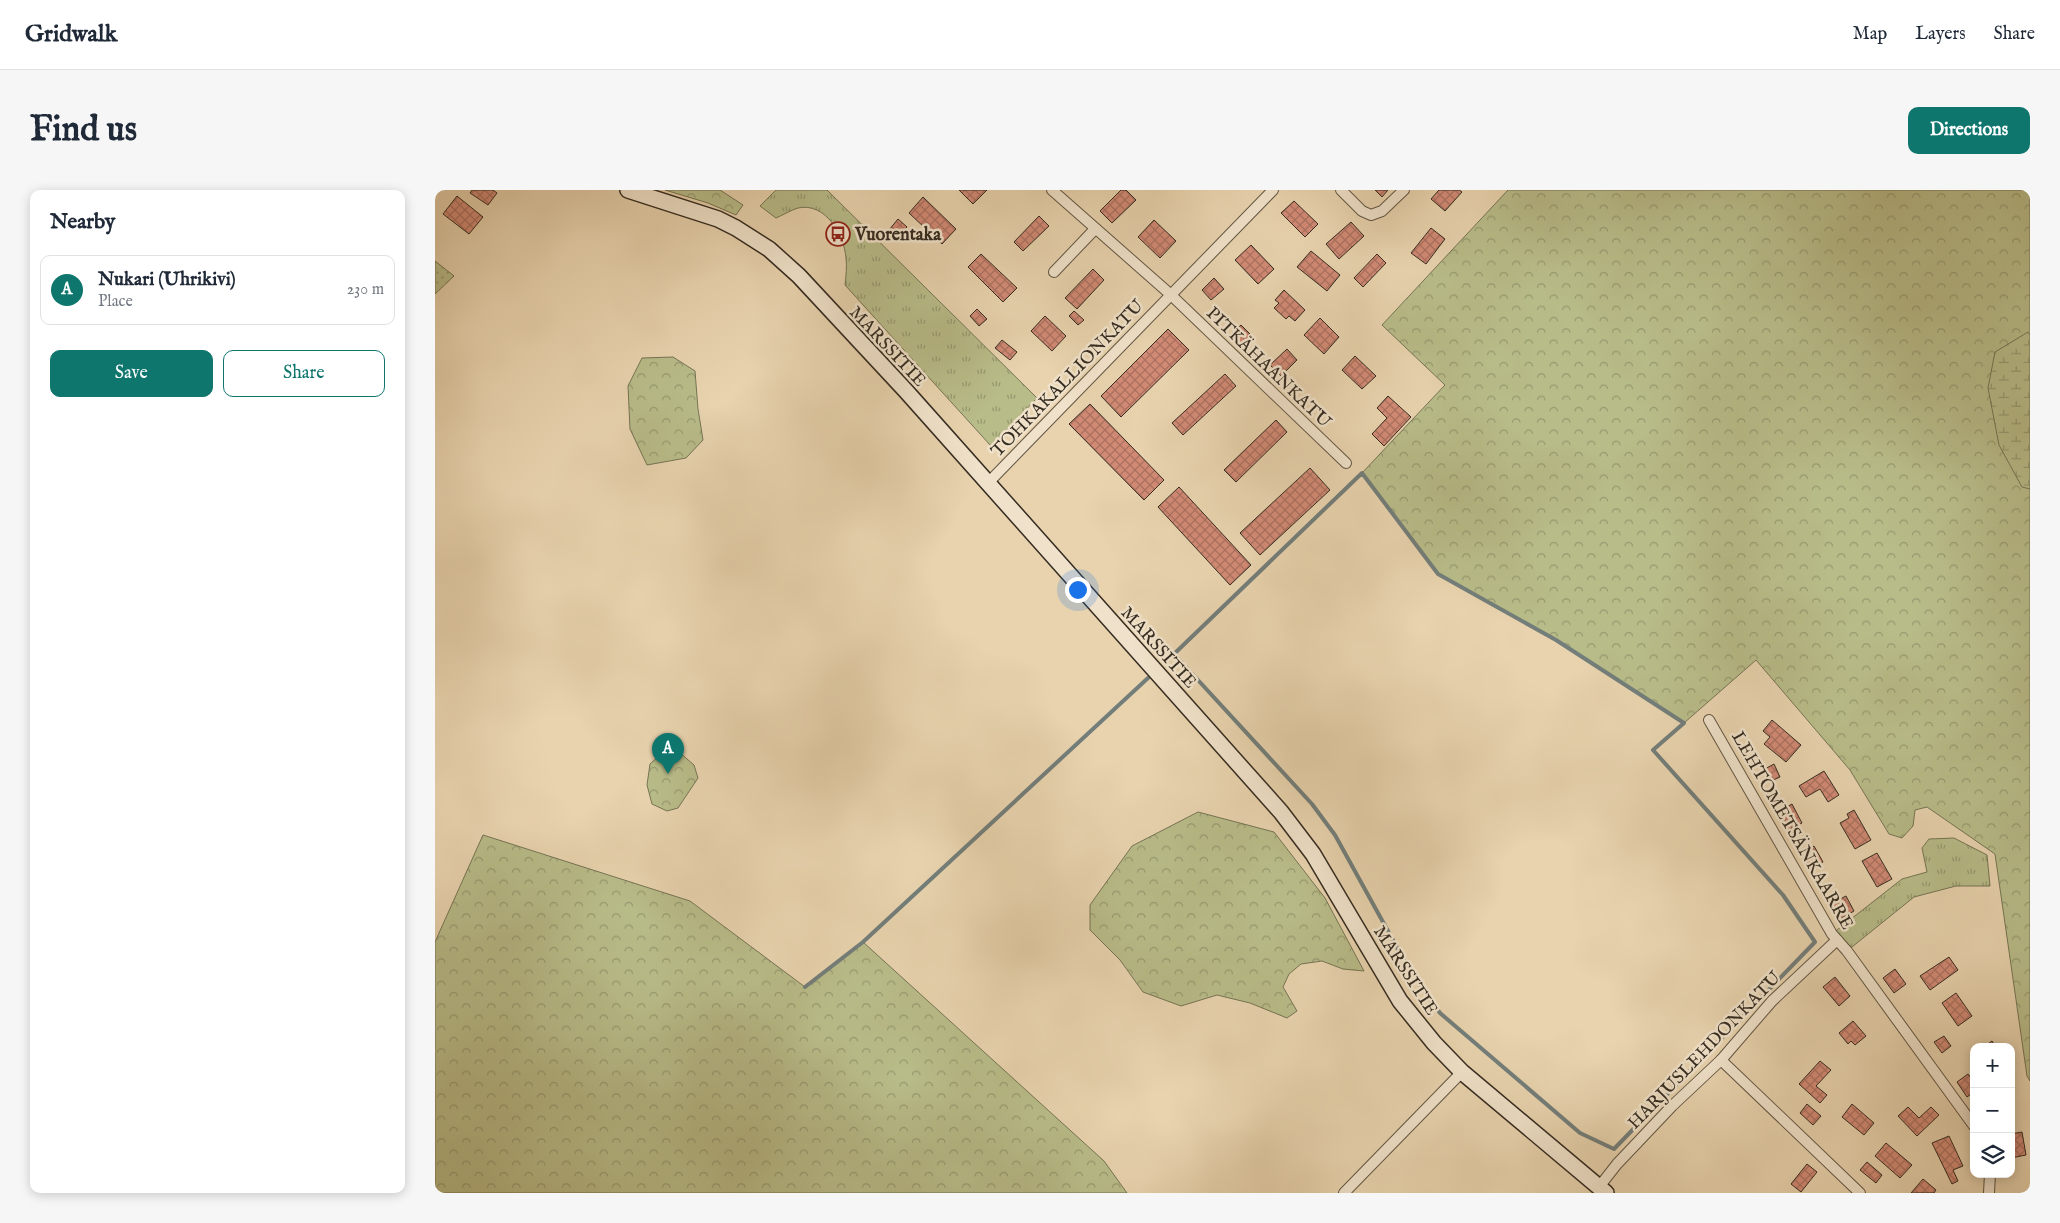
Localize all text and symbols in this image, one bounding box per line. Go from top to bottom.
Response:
text: Gridwalk [25,19,117,50]
text: Map [1853,23,1887,46]
text: Layers [1915,23,1966,46]
text: Share [1994,23,2035,46]
button: Directions [1908,107,2030,154]
text: Find us [30,108,137,153]
text: Nearby [50,209,115,236]
bus stop icon: Vuorentaka [825,221,851,247]
place label: Vuorentaka [854,224,942,247]
text: Nukari (Uhrikivi) [98,268,236,292]
text: A [62,280,72,300]
text: 230 m [347,280,384,300]
text: Place [98,292,133,312]
street label: TOHKAKALLIONKATU [987,295,1150,463]
street label: MARSSITIE [844,302,930,392]
street label: PITKÄHAANKATU [1201,302,1337,434]
button: Save [50,350,213,397]
button: Share [223,350,385,397]
your location [1065,577,1091,603]
street label: MARSSITIE [1115,602,1201,694]
street label: LEHTOMETSÄNKAARRE [1725,727,1859,934]
pin: A [652,733,684,774]
street label: MARSSITIE [1367,922,1442,1020]
street label: HARJUSLEHDONKATU [1623,967,1787,1135]
map controls [1970,1043,2015,1178]
button: + [1970,1043,2015,1088]
button: − [1970,1088,2015,1133]
button: layers [1970,1133,2015,1178]

